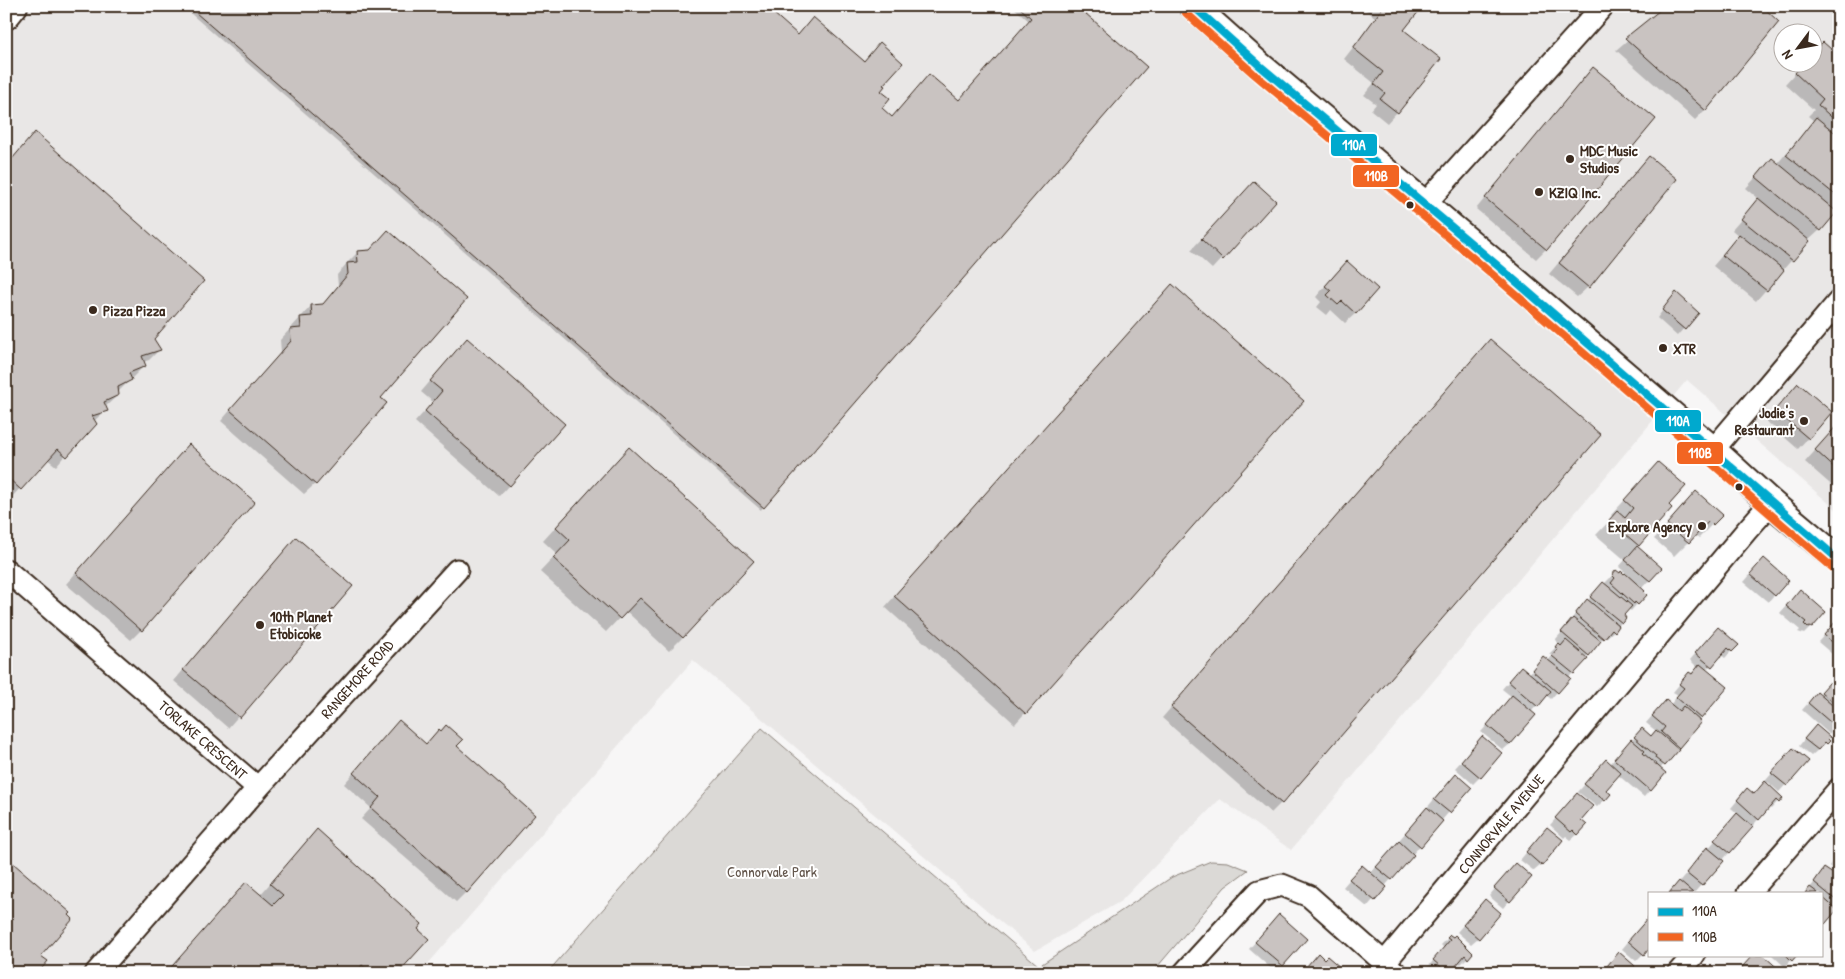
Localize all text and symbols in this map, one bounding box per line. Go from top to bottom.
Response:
north arrow [1772,22,1822,72]
text: N [1776,46,1797,63]
line badge: 110A [1330,133,1378,157]
text: 110A [1342,135,1366,154]
place label: MDC Music Studios [1580,140,1639,178]
marker: MDC Music Studios [1564,153,1576,165]
line badge: 110B [1352,164,1400,188]
text: 110B [1364,166,1388,185]
place label: KZIQ Inc. [1549,182,1601,203]
marker: KZIQ Inc. [1533,186,1545,198]
unlabelled marker [1405,200,1415,210]
place label: Pizza Pizza [103,300,165,321]
marker: Pizza Pizza [87,304,99,316]
place label: XTR [1673,338,1696,359]
marker: XTR [1657,342,1669,354]
place label: Jodie's Restaurant [1735,402,1795,440]
line badge: 110A [1654,409,1702,433]
text: 110A [1666,411,1690,430]
marker: Jodie's Restaurant [1798,415,1810,427]
line badge: 110B [1676,441,1724,465]
text: 110B [1688,443,1712,462]
unlabelled marker [1734,482,1744,492]
place label: Explore Agency [1608,516,1693,538]
marker: Explore Agency [1696,520,1708,532]
place label: 10th Planet Etobicoke [270,606,333,644]
marker: 10th Planet Etobicoke [254,619,266,631]
street label: RANGEMORE ROAD [316,634,399,723]
street label: TORLAKE CRESCENT [154,696,253,785]
street label: CONNORVALE AVENUE [1453,769,1549,878]
park label: Connorvale Park [727,861,817,882]
legend [1648,892,1822,956]
text: 110A [1692,900,1718,921]
text: 110B [1692,926,1717,947]

